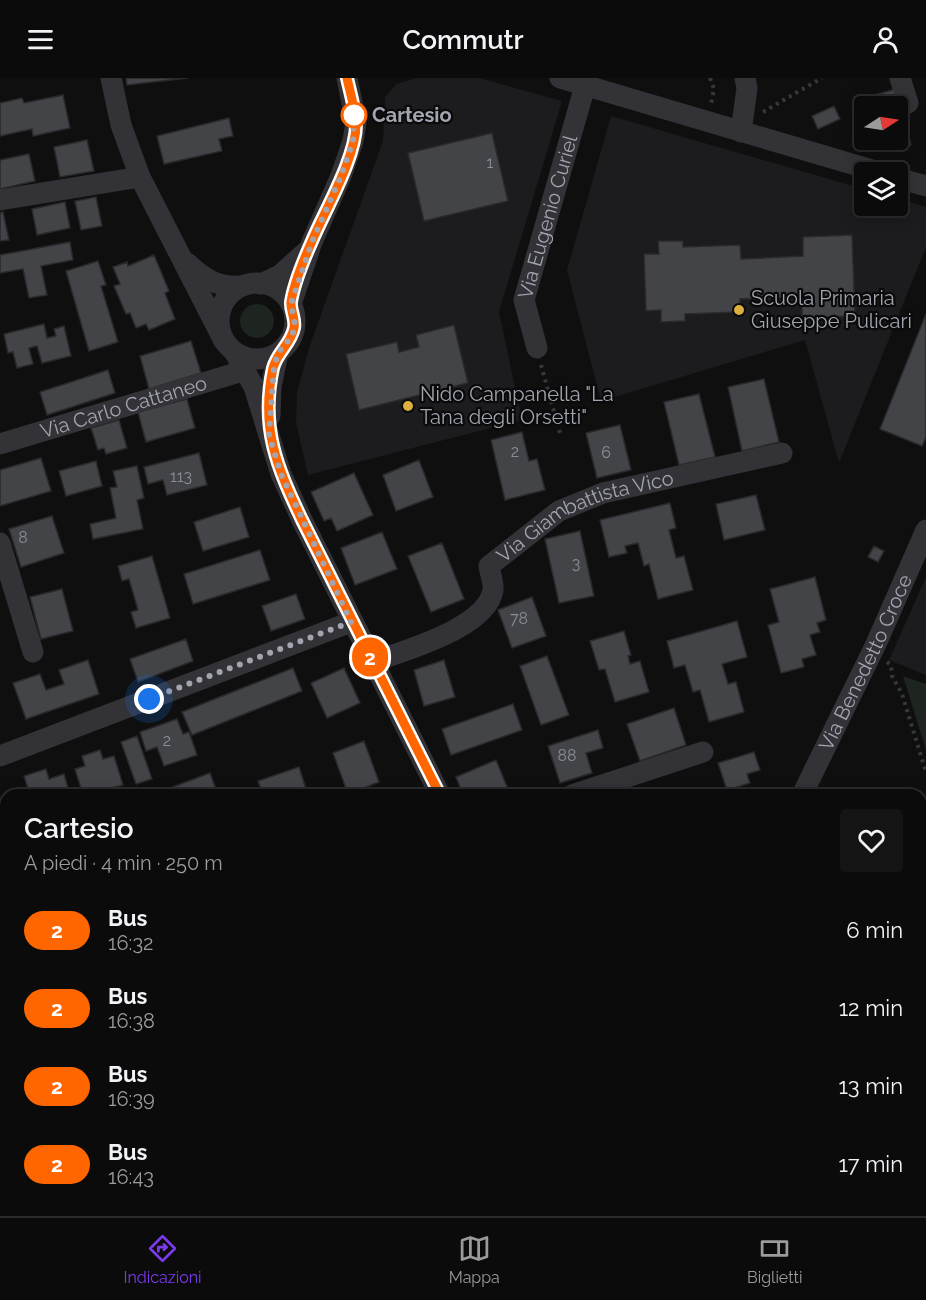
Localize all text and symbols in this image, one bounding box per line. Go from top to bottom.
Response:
icon: menu [24,23,57,56]
icon: person [869,23,902,56]
text: Commutr [402,24,524,55]
north arrow [854,96,908,150]
map controls [854,96,908,216]
marker: Cartesio [341,102,367,128]
place label: Cartesio [372,103,452,127]
street label: Via Eugenio Curiel [513,132,583,302]
house number: 1 [487,153,494,172]
button: layers [854,162,908,216]
place label: Scuola Primaria Giuseppe Pulicari [751,286,912,333]
marker: Scuola Primaria Giuseppe Pulicari [732,303,746,317]
street label: Via Carlo Cattaneo [38,371,210,443]
place label: Nido Campanella "La Tana degli Orsetti" [420,382,614,429]
marker: Nido Campanella "La Tana degli Orsetti" [401,399,415,413]
house number: 2 [511,442,519,461]
house number: 6 [601,443,611,462]
street label: Via Giambattista Vico [492,466,676,567]
house number: 113 [170,467,192,486]
house number: 8 [18,528,28,547]
house number: 3 [572,554,580,573]
street label: Via Benedetto Croce [814,570,917,754]
house number: 78 [510,609,528,628]
line badge: 2 [350,638,389,676]
text: 2 [364,645,376,670]
your location [134,684,164,714]
house number: 2 [163,731,171,750]
house number: 88 [558,746,576,765]
button: heart [840,809,903,872]
text: Cartesio [24,812,134,845]
text: A piedi · 4 min · 250 m [24,851,223,875]
text: Bus [108,905,147,931]
text: 6 min [846,917,903,943]
text: 2 [51,918,63,943]
text: 16:32 [108,931,153,955]
text: Bus [108,983,147,1009]
text: 12 min [839,995,903,1021]
text: 2 [51,996,63,1021]
text: 16:38 [108,1009,155,1033]
text: Bus [108,1061,147,1087]
text: 13 min [838,1073,903,1099]
text: 2 [51,1074,63,1099]
text: 16:39 [108,1087,155,1111]
text: Bus [108,1139,147,1165]
text: 17 min [838,1151,903,1177]
text: 2 [51,1152,63,1177]
text: 16:43 [108,1165,154,1189]
tab: Indicazioni [124,1232,202,1287]
tab: Mappa [449,1232,500,1287]
tab: Biglietti [747,1232,802,1287]

